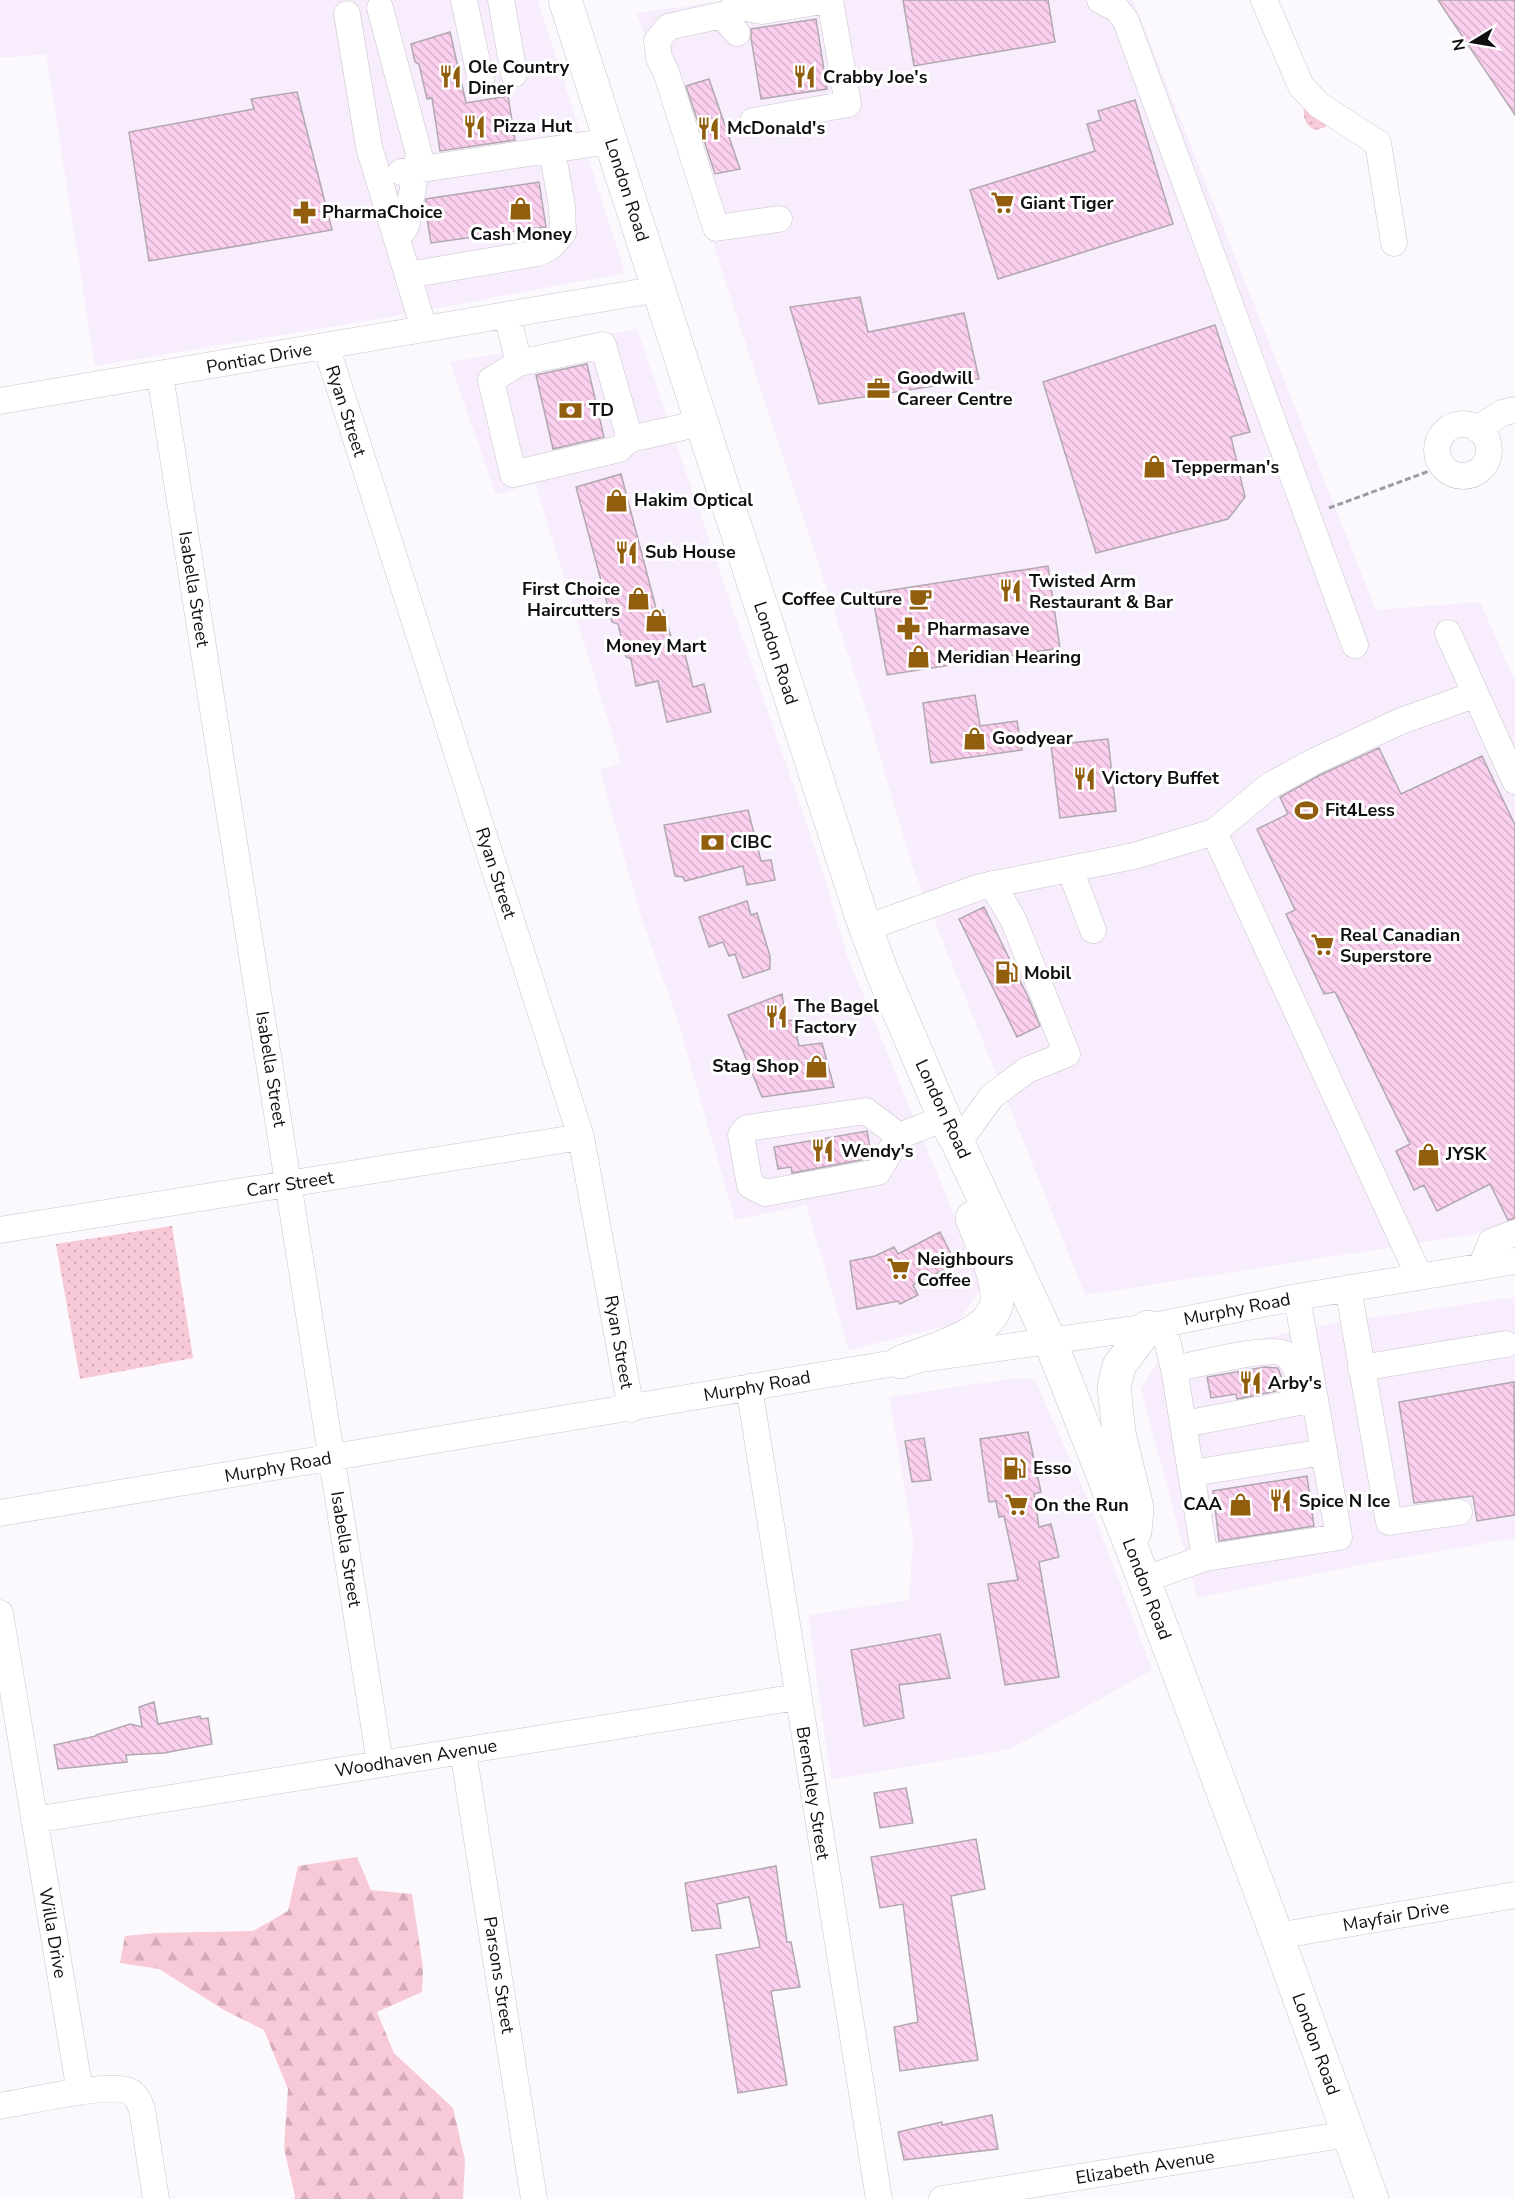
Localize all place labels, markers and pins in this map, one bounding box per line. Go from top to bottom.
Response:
place label: Ole Country Diner [468,55,570,100]
restaurant icon: Ole Country Diner [437,64,463,90]
restaurant icon: Crabby Joe's [792,64,818,90]
place label: Crabby Joe's [823,65,928,89]
restaurant icon: Pizza Hut [462,113,488,139]
place label: Pizza Hut [493,114,572,138]
restaurant icon: McDonald's [696,115,722,141]
place label: McDonald's [727,116,825,140]
supermarket icon: Giant Tiger [989,190,1015,216]
place label: Giant Tiger [1020,191,1113,215]
shop icon: Cash Money [508,195,534,221]
pharmacy icon: PharmaChoice [291,199,317,225]
place label: PharmaChoice [322,200,443,224]
place label: Cash Money [470,222,572,246]
place label: Goodwill Career Centre [897,366,1013,411]
office icon: Goodwill Career Centre [866,375,892,401]
bank icon: TD [558,397,584,423]
place label: TD [589,398,614,422]
shop icon: Tepperman's [1141,454,1167,480]
place label: Tepperman's [1172,455,1279,479]
shop icon: Hakim Optical [603,487,629,513]
place label: Hakim Optical [634,488,753,512]
restaurant icon: Sub House [614,539,640,565]
place label: Sub House [645,540,736,564]
place label: Twisted Arm Restaurant & Bar [1029,569,1173,614]
place label: First Choice Haircutters [522,577,620,622]
restaurant icon: Twisted Arm Restaurant & Bar [998,578,1024,604]
shop icon: First Choice Haircutters [625,586,651,612]
cafe icon: Coffee Culture [907,586,933,612]
place label: Coffee Culture [781,587,902,611]
shop icon: Money Mart [643,607,669,633]
pharmacy icon: Pharmasave [896,616,922,642]
place label: Pharmasave [927,617,1030,641]
place label: Money Mart [606,634,706,658]
shop icon: Meridian Hearing [906,644,932,670]
place label: Meridian Hearing [937,645,1081,669]
shop icon: Goodyear [961,725,987,751]
place label: Goodyear [992,726,1073,750]
restaurant icon: Victory Buffet [1071,765,1097,791]
place label: Victory Buffet [1101,766,1219,790]
sports icon: Fit4Less [1294,797,1320,823]
place label: Fit4Less [1325,798,1395,822]
bank icon: CIBC [699,829,725,855]
place label: CIBC [730,830,772,854]
place label: Real Canadian Superstore [1340,923,1460,968]
supermarket icon: Real Canadian Superstore [1309,932,1335,958]
fuel station icon: Mobil [993,960,1019,986]
place label: Mobil [1024,961,1071,985]
place label: The Bagel Factory [794,994,879,1039]
restaurant icon: The Bagel Factory [763,1003,789,1029]
shop icon: Stag Shop [804,1053,830,1079]
place label: Stag Shop [712,1054,799,1078]
restaurant icon: Wendy's [810,1138,836,1164]
place label: Wendy's [841,1139,914,1163]
shop icon: JYSK [1415,1141,1441,1167]
place label: JYSK [1445,1142,1487,1166]
place label: Neighbours Coffee [917,1247,1014,1292]
supermarket icon: Neighbours Coffee [886,1256,912,1282]
restaurant icon: Arby's [1237,1370,1263,1396]
place label: Arby's [1268,1371,1322,1395]
fuel station icon: Esso [1002,1455,1028,1481]
place label: Esso [1033,1456,1072,1480]
restaurant icon: Spice N Ice [1268,1488,1294,1514]
place label: Spice N Ice [1299,1489,1390,1513]
shop icon: CAA [1227,1491,1253,1517]
supermarket icon: On the Run [1003,1492,1029,1518]
place label: CAA [1183,1492,1223,1516]
place label: On the Run [1034,1493,1129,1517]

